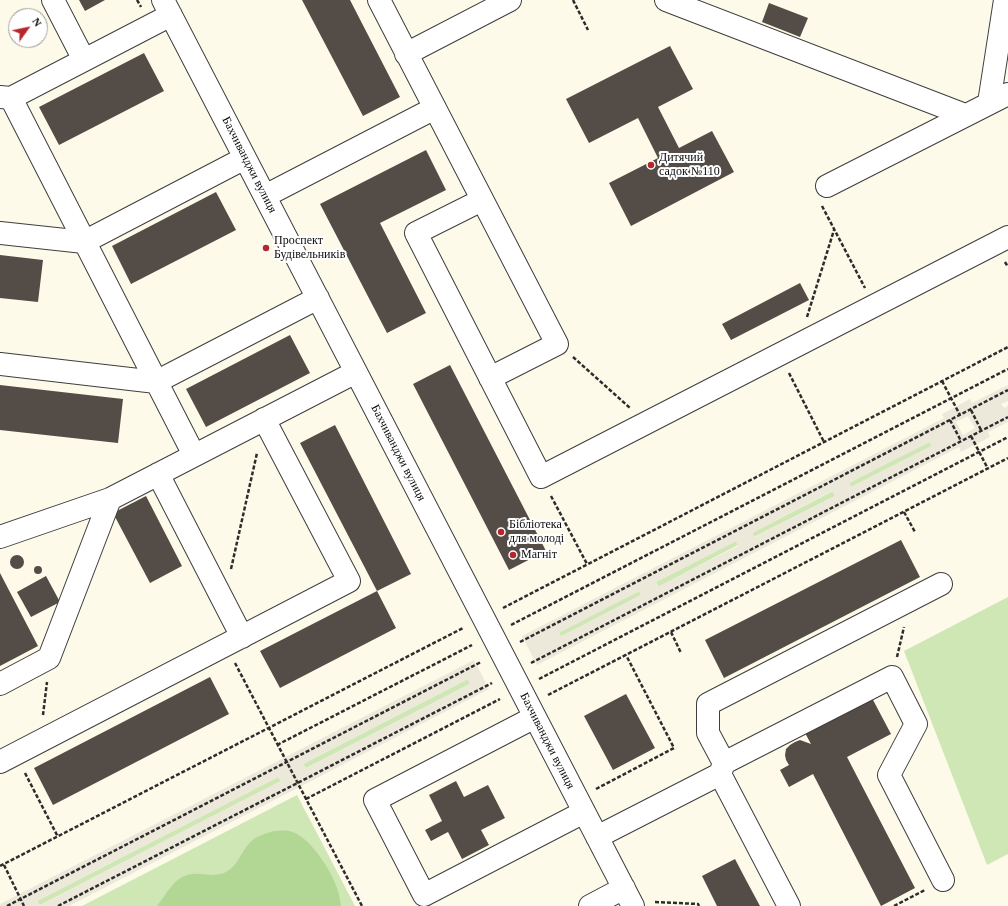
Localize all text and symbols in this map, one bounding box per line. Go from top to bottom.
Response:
north arrow [8,8,48,48]
text: N [30,15,44,29]
street label: Бахчиванджи вулиця [218,114,280,216]
place label: Дитячий садок №110 [659,151,720,179]
marker: Дитячий садок №110 [646,160,656,170]
place label: Проспект Будівельників [274,234,345,262]
marker: Проспект Будівельників [261,243,271,253]
street label: Бахчиванджи вулиця [367,402,429,504]
place label: Бібліотека для молоді [509,518,564,546]
marker: Бібліотека для молоді [496,527,506,537]
place label: Магніт [521,548,557,562]
marker: Магніт [508,550,518,560]
street label: Бахчиванджи вулиця [516,690,578,792]

